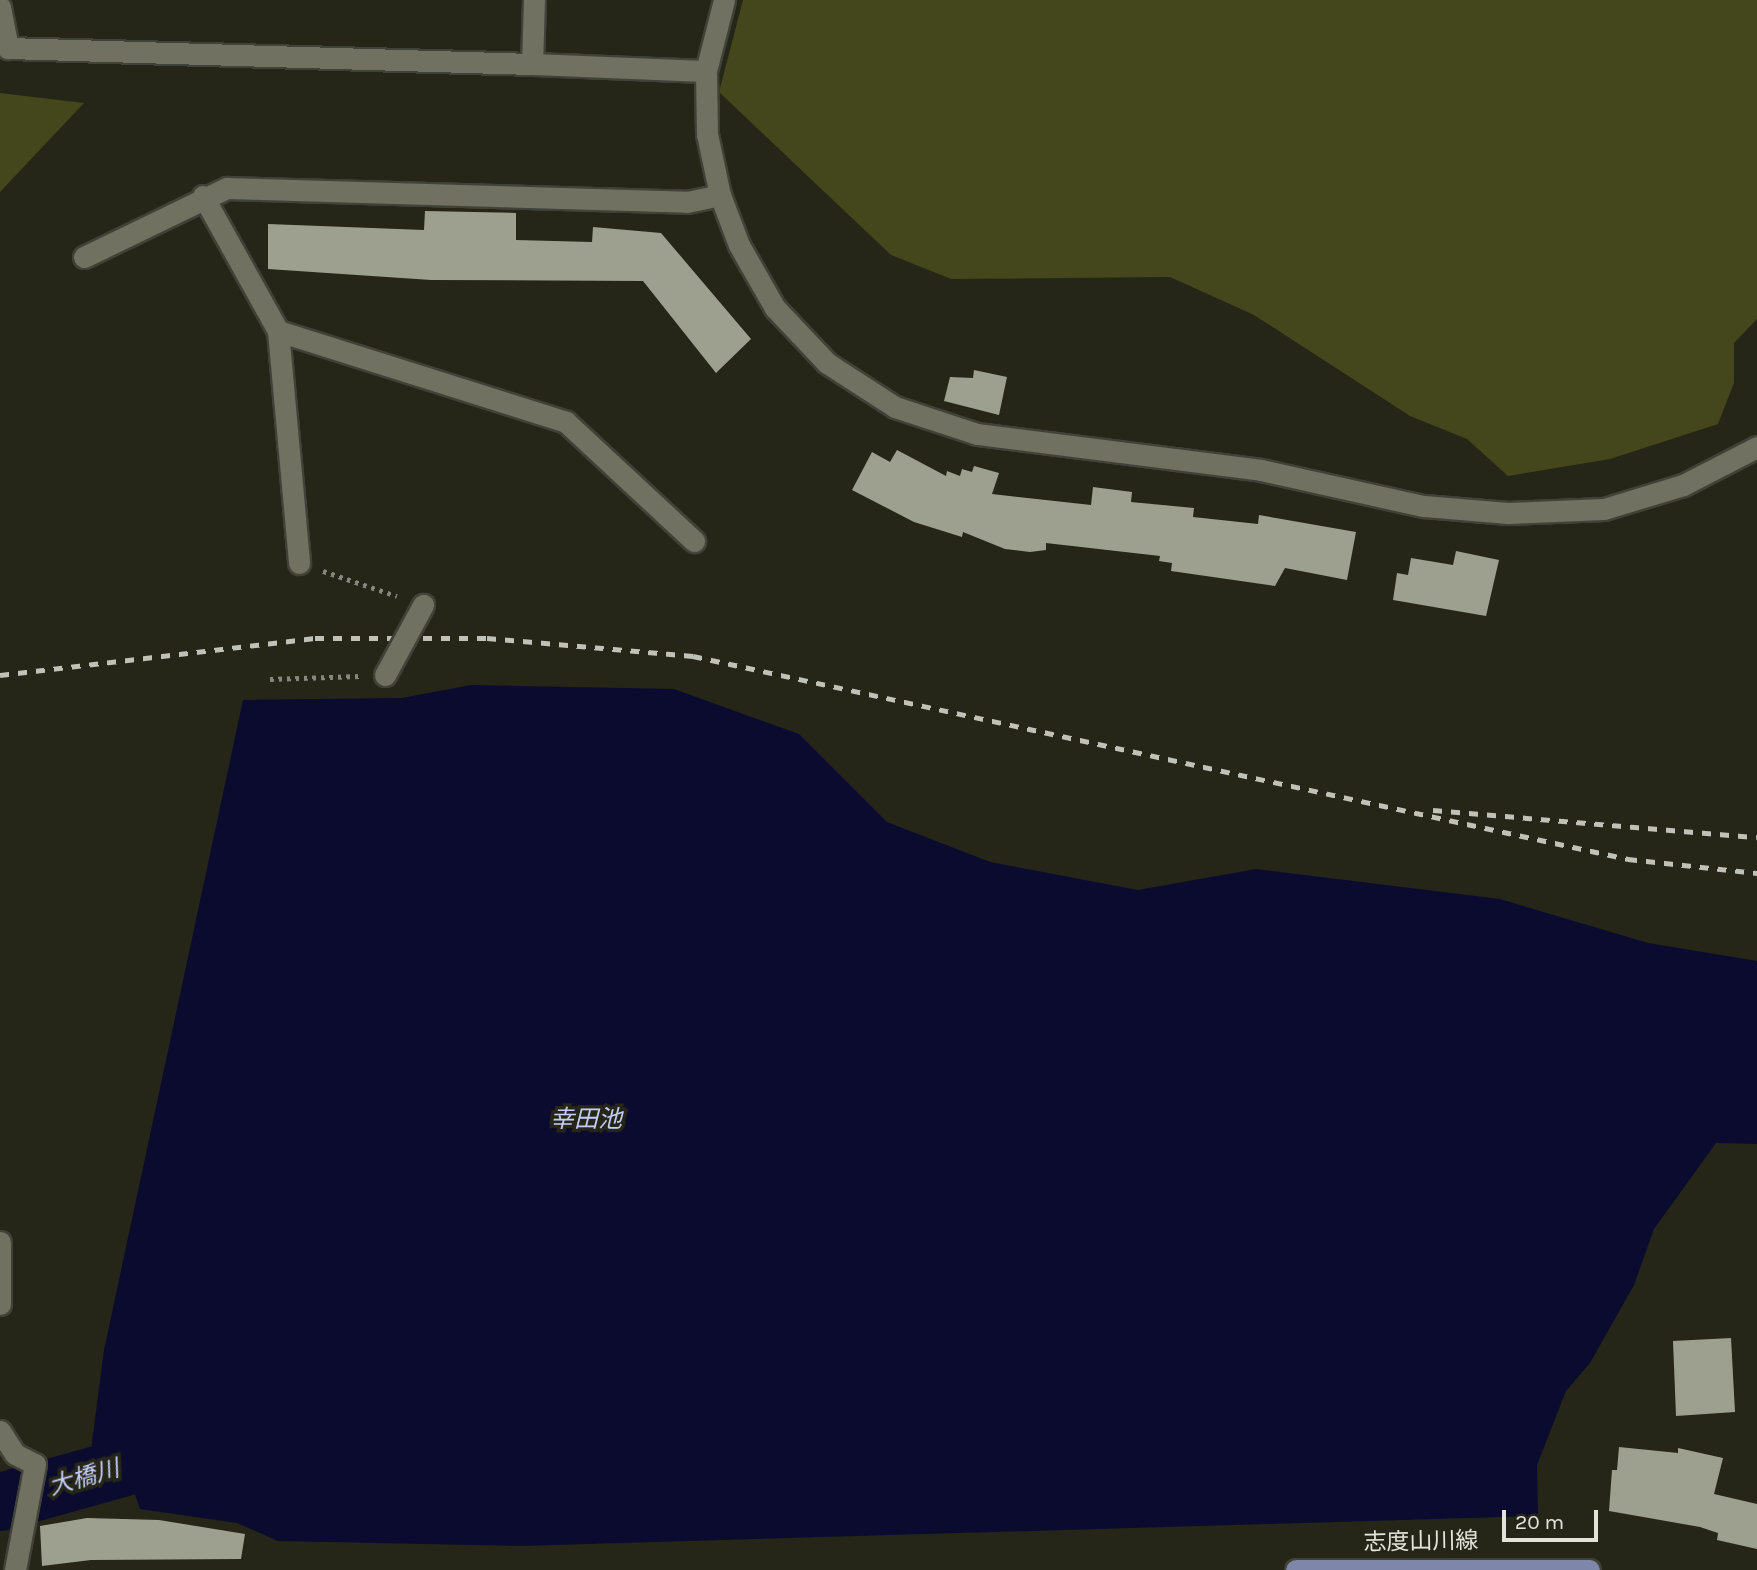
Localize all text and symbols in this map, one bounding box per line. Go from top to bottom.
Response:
water label: 幸田池 [550,1106,622,1134]
water label: 大橋川 [45,1454,123,1502]
scale bar [1505,1496,1601,1540]
text: 20 m [1515,1510,1564,1534]
street label: 志度山川線 [1363,1527,1479,1557]

